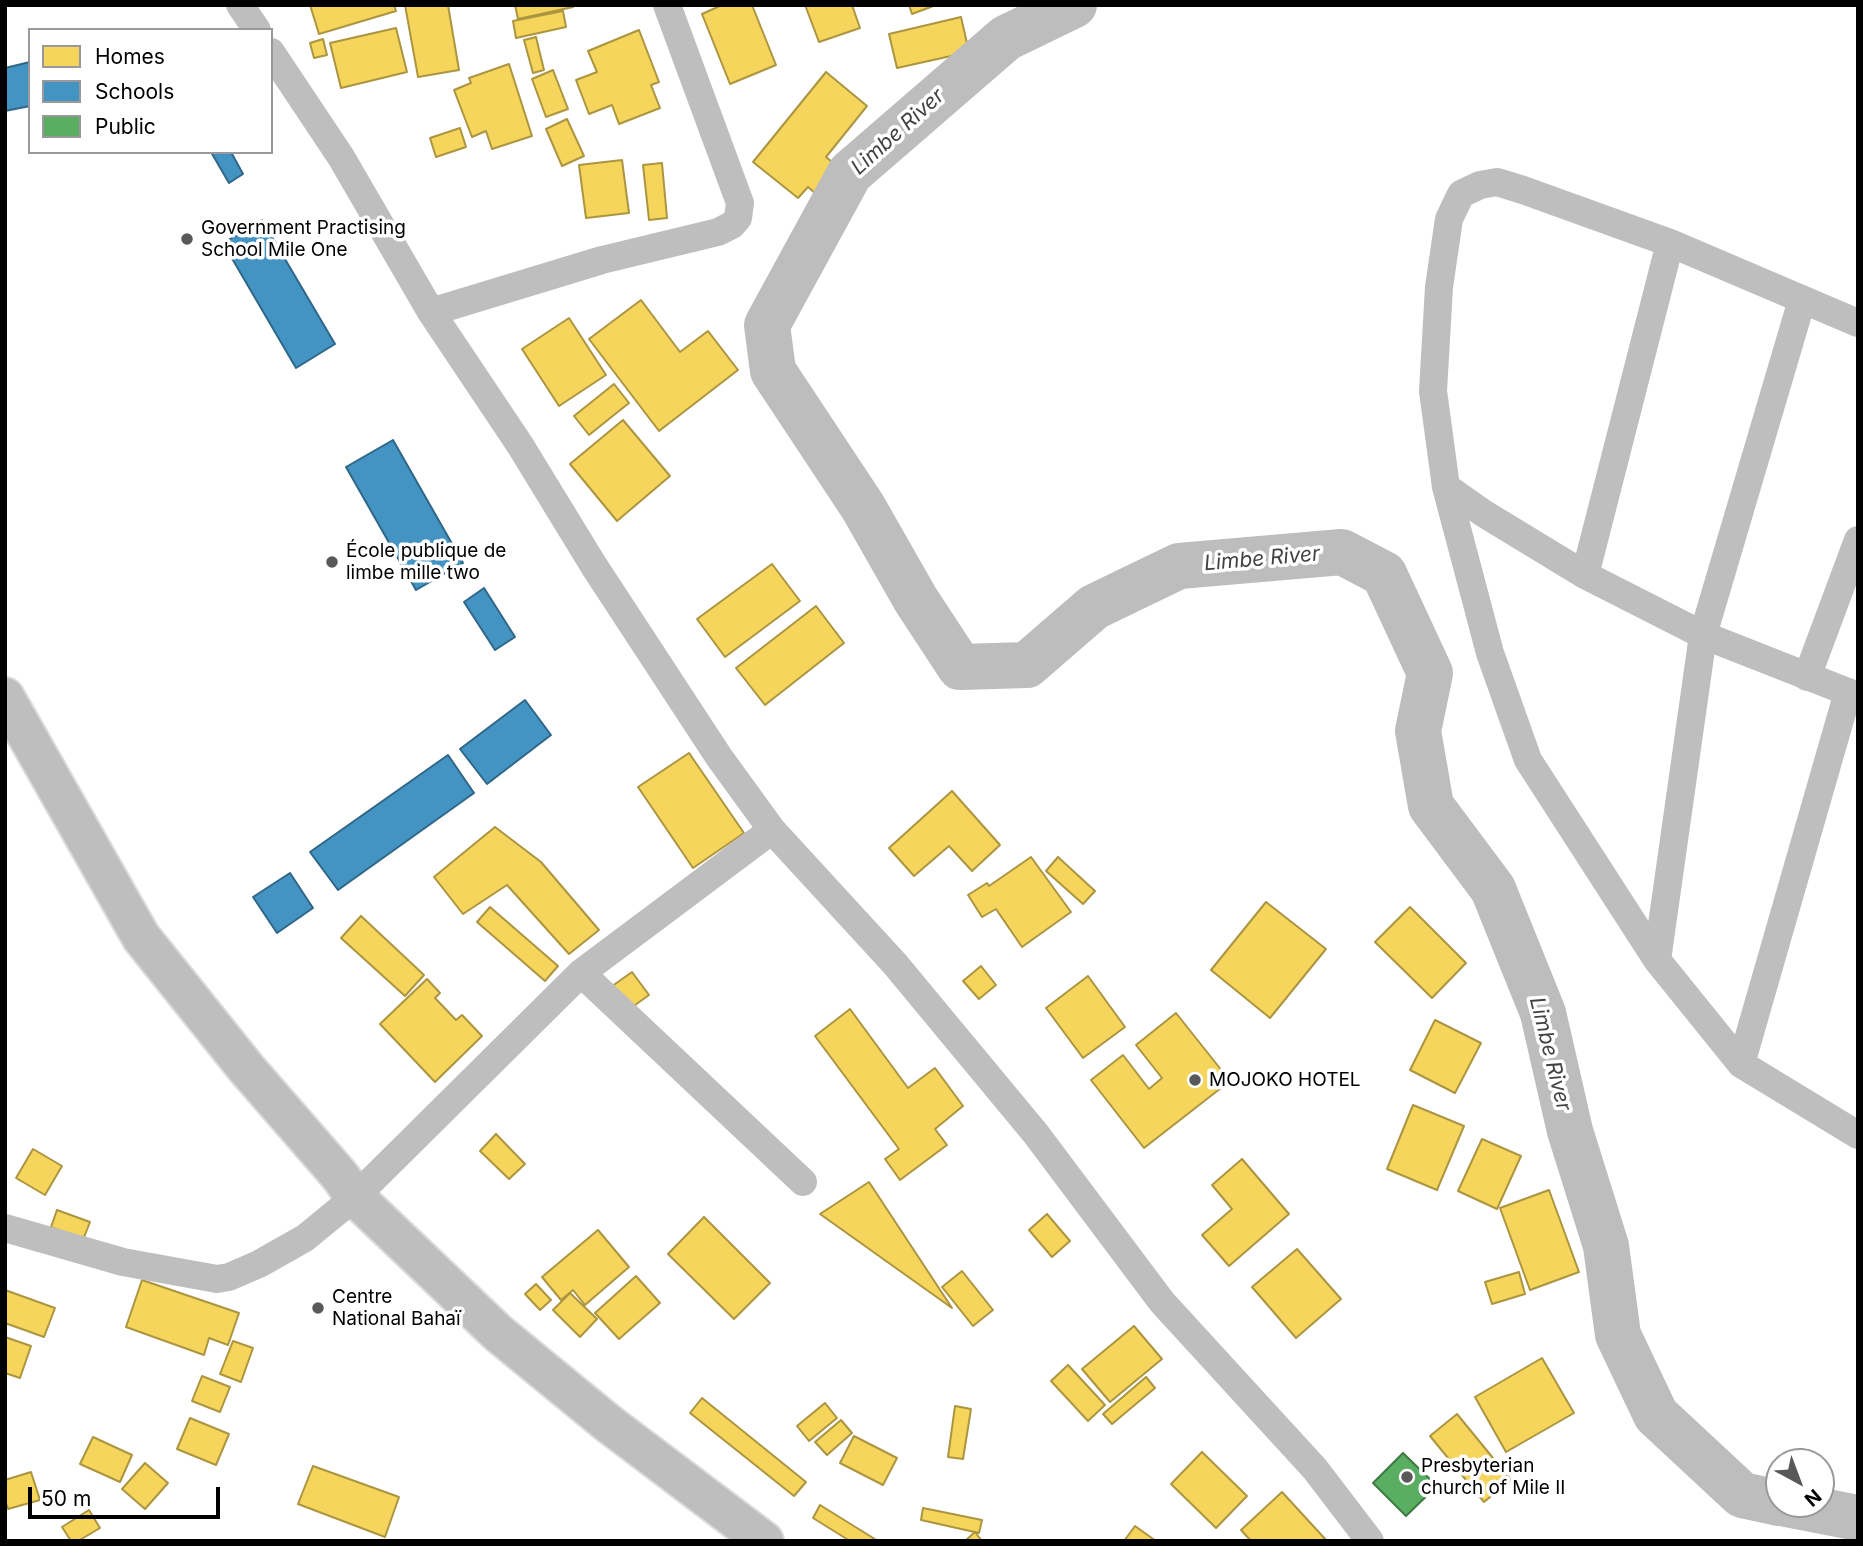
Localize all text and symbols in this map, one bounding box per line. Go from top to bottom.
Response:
legend [28,28,273,154]
text: Homes [95,44,165,69]
text: Schools [95,79,174,104]
water label: Limbe River [846,84,950,180]
text: Public [95,114,156,139]
place label: Government Practising School Mile One [201,217,406,261]
marker: Government Practising School Mile One [179,231,195,247]
place label: École publique de limbe mille two [346,540,506,584]
water label: Limbe River [1203,541,1321,577]
marker: École publique de limbe mille two [324,554,340,570]
water label: Limbe River [1524,995,1576,1113]
place label: MOJOKO HOTEL [1209,1069,1361,1091]
marker: MOJOKO HOTEL [1187,1072,1203,1088]
place label: Centre National Bahaï [332,1286,461,1330]
marker: Centre National Bahaï [310,1300,326,1316]
north arrow [1765,1448,1835,1518]
place label: Presbyterian church of Mile II [1421,1455,1565,1499]
marker: Presbyterian church of Mile II [1399,1469,1415,1485]
scale bar [32,1472,224,1516]
text: N [1800,1484,1826,1511]
text: 50 m [41,1486,91,1511]

